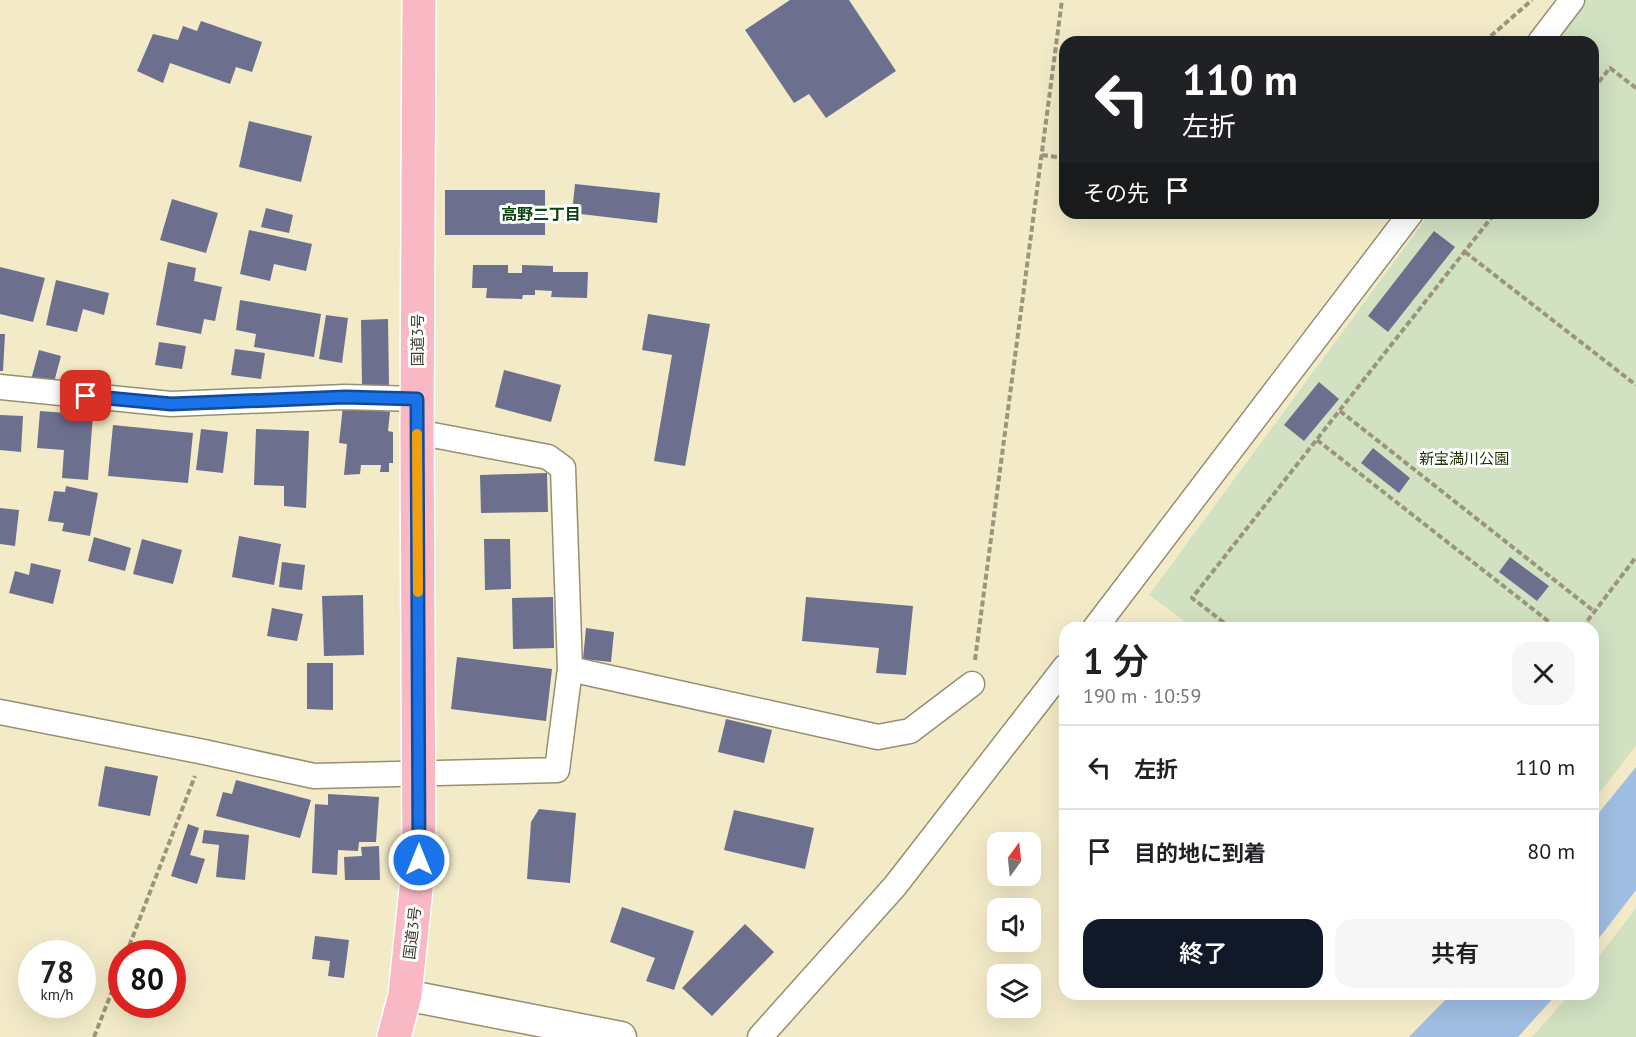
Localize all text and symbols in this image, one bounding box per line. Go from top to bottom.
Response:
text: 110 m [1182,52,1298,107]
icon: left [1083,60,1161,138]
text: 左折 [1182,109,1236,143]
icon: arrive [1161,174,1194,207]
text: その先 [1083,179,1149,207]
district label: 高野二丁目 [501,204,581,224]
street label: 国道3号 [408,313,427,367]
pin [60,370,111,421]
icon: arrive [69,379,102,412]
park label: 新宝満川公園 [1419,449,1509,468]
text: 1 分 [1083,637,1149,684]
button: close [1512,642,1575,705]
text: 190 m · 10:59 [1083,683,1201,709]
icon: left [1083,751,1116,784]
text: 110 m [1515,753,1575,781]
text: 左折 [1134,755,1178,783]
position arrow [387,828,451,892]
north arrow [987,832,1041,886]
map controls [987,832,1041,1018]
icon: arrive [1083,835,1116,868]
text: 80 m [1527,837,1575,865]
text: 目的地に到着 [1134,839,1266,867]
button: sound [987,898,1041,952]
street label: 国道3号 [399,905,425,961]
button: 終了 [1083,919,1323,988]
button: 共有 [1335,919,1575,988]
speed limit sign: 80 [108,940,186,1018]
text: 78 [40,952,74,991]
button: layers [987,964,1041,1018]
text: km/h [41,985,73,1004]

